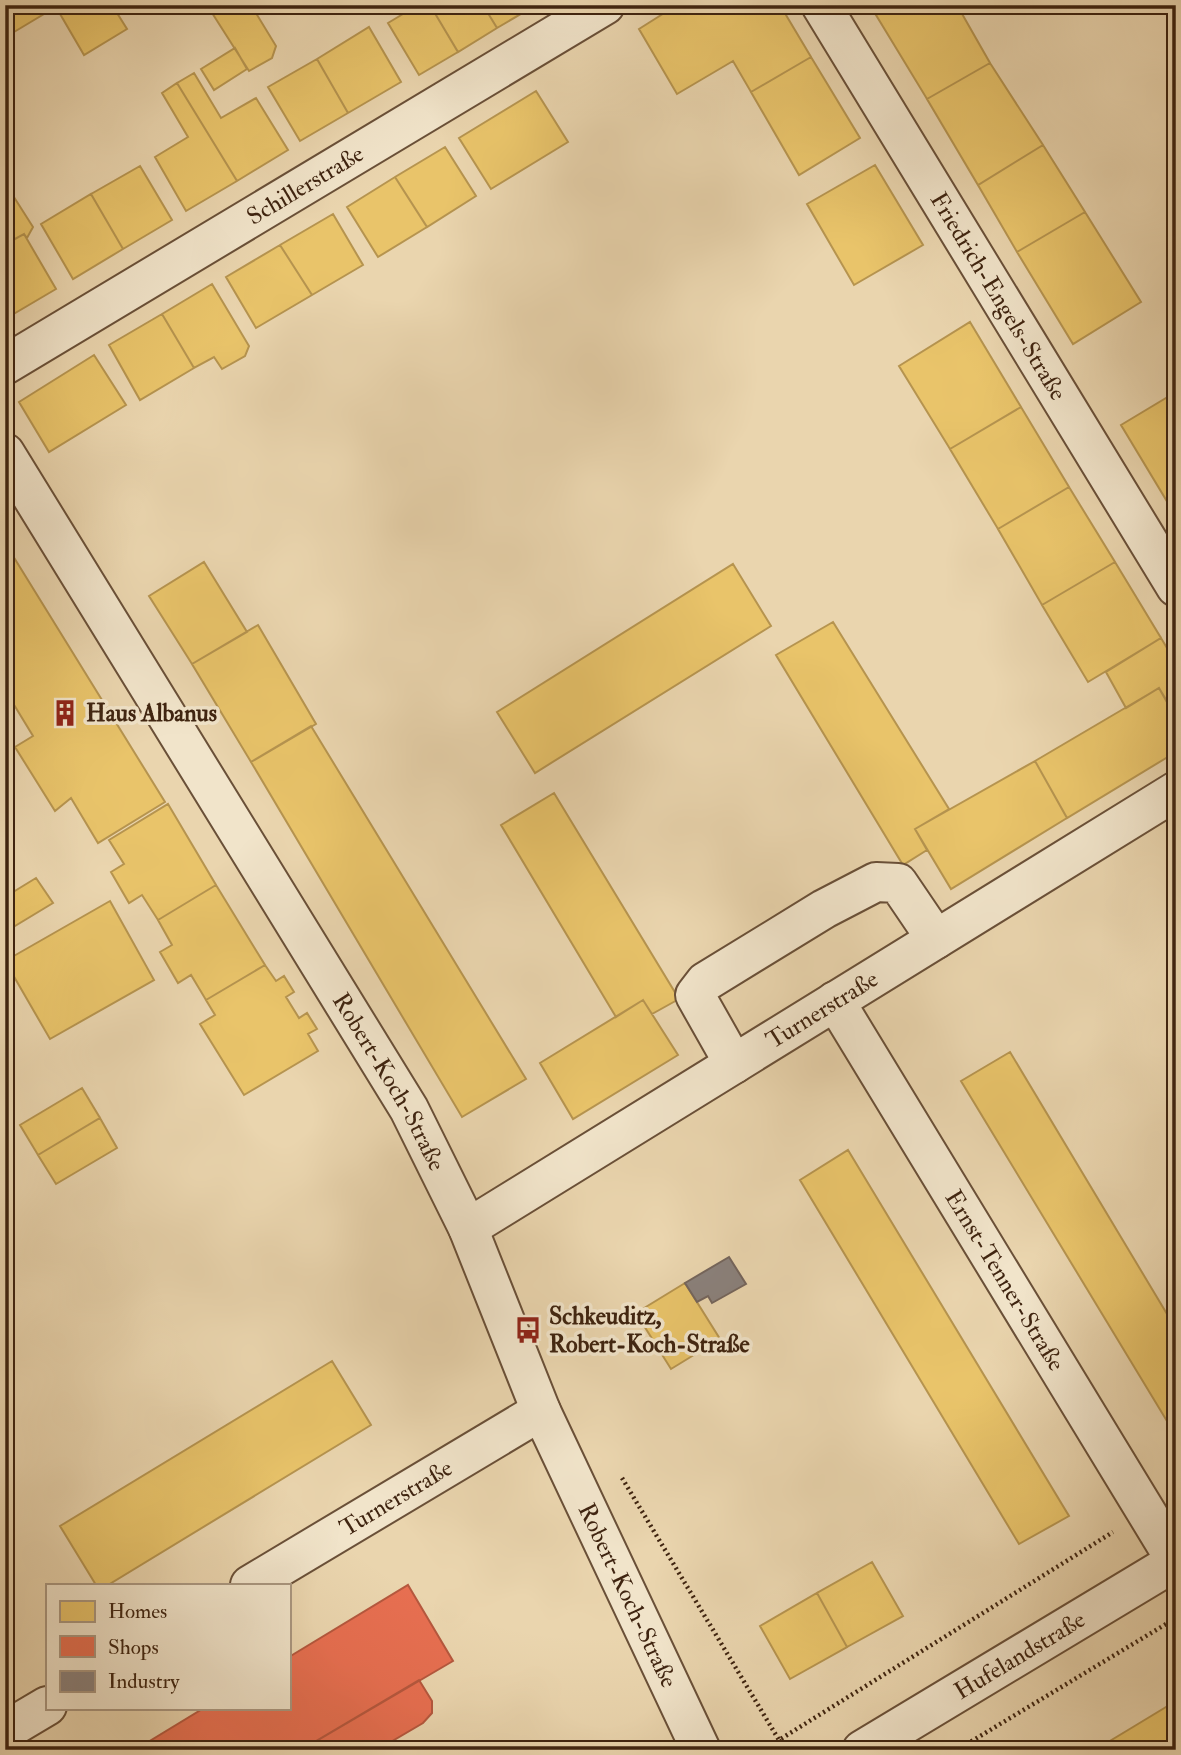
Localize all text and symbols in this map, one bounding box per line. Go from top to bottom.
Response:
street label: Schillerstraße [241,138,369,232]
street label: Friedrich-Engels-Straße [923,186,1074,406]
building icon: Haus Albanus [50,698,80,728]
place label: Haus Albanus [86,698,217,729]
street label: Turnerstraße [760,963,884,1056]
street label: Robert-Koch-Straße [326,987,453,1176]
street label: Ernst-Tenner-Straße [938,1184,1072,1377]
place label: Schkeuditz, Robert-Koch-Straße [549,1301,749,1360]
bus stop icon: Schkeuditz, Robert-Koch-Straße [513,1315,543,1345]
street label: Turnerstraße [334,1452,458,1543]
street label: Robert-Koch-Straße [571,1498,685,1693]
legend [46,1584,290,1710]
text: Homes [108,1598,167,1625]
street label: Hufelandstraße [948,1604,1091,1706]
text: Shops [108,1634,159,1661]
text: Industry [108,1668,180,1695]

